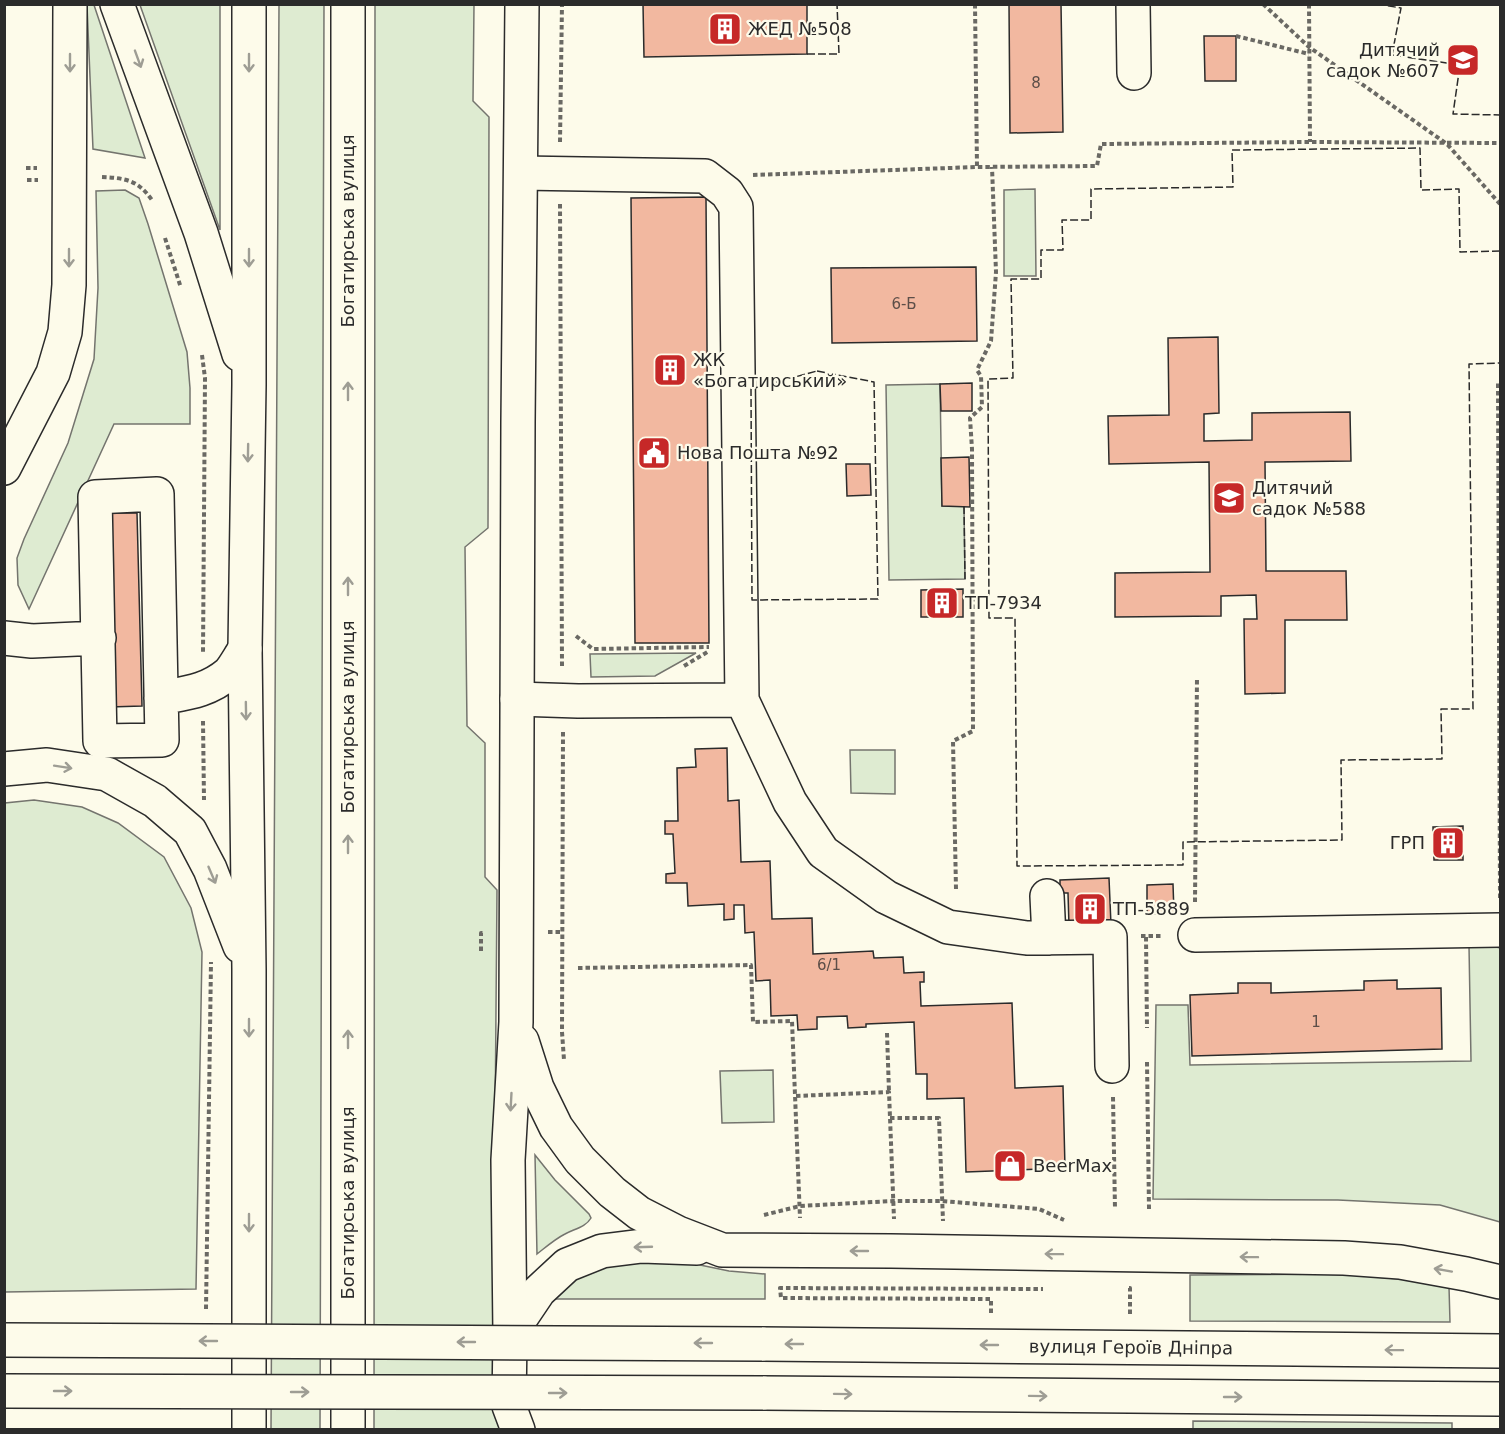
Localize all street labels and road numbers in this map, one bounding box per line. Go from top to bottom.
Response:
street label: Богатирська вулиця [337,134,358,328]
street label: Богатирська вулиця [337,620,358,814]
street label: Богатирська вулиця [337,1106,358,1300]
street label: вулиця Героїв Дніпра [1029,1336,1233,1358]

